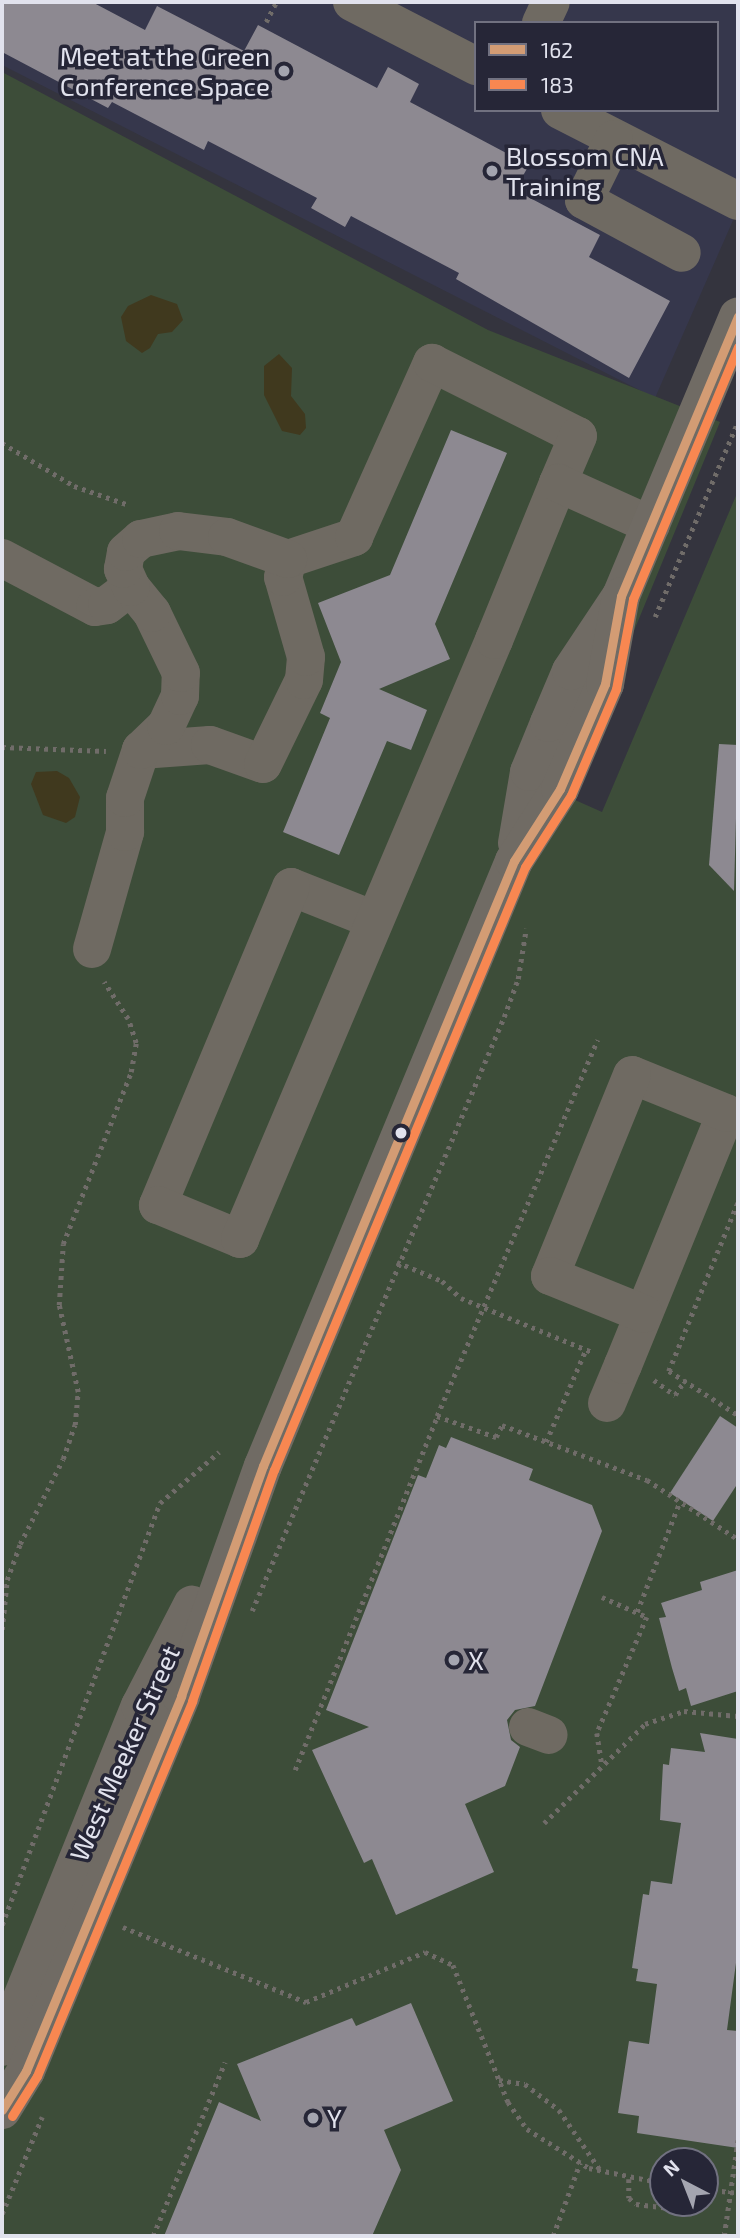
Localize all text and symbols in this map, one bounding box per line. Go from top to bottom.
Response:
legend [474,21,719,112]
text: 162 [541,37,573,62]
place label: Meet at the Green Conference Space [59,40,270,102]
marker: Meet at the Green Conference Space [276,63,292,79]
text: 183 [541,72,574,97]
place label: Blossom CNA Training [506,140,664,202]
marker: Blossom CNA Training [484,163,500,179]
unlabelled marker [394,1126,408,1140]
street label: West Meeker Street [62,1640,186,1866]
place label: X [468,1644,484,1676]
marker: X [446,1652,462,1668]
place label: Y [327,2102,342,2134]
marker: Y [305,2110,321,2126]
north arrow [649,2147,719,2217]
text: N [658,2154,684,2181]

